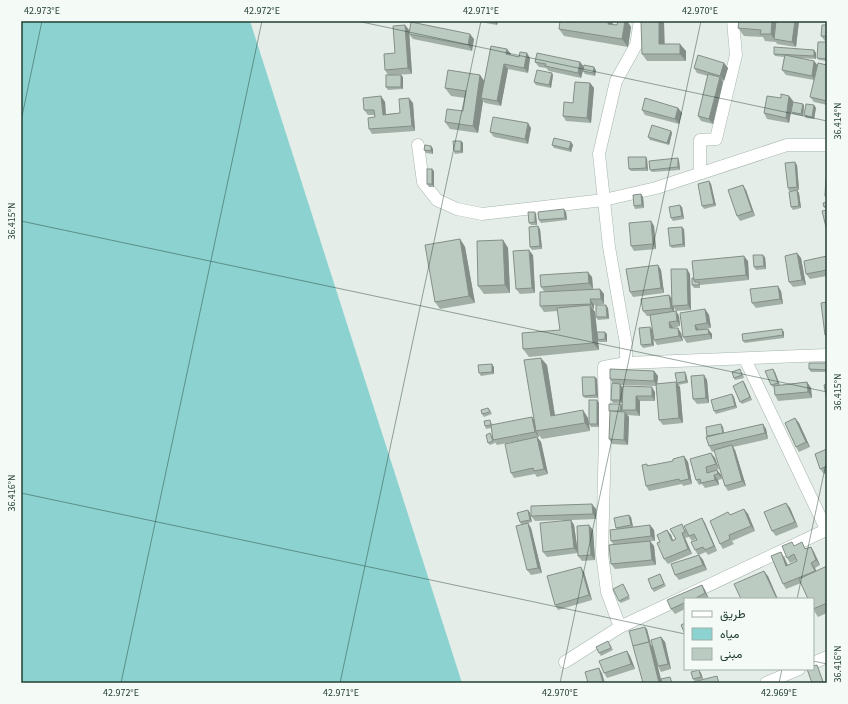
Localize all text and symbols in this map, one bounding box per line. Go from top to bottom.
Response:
text: 42.973°E [24,4,60,18]
text: 42.972°E [244,4,280,18]
text: 42.971°E [463,4,499,18]
text: 42.970°E [682,4,718,18]
text: 36.414°N [831,102,845,140]
text: 36.415°N [5,202,19,240]
text: 36.415°N [831,373,845,411]
text: 36.416°N [5,474,19,512]
legend [684,598,814,670]
text: طريق [720,606,746,623]
text: مياه [720,626,739,643]
text: 36.416°N [831,645,845,683]
text: مبنى [720,646,742,663]
text: 42.972°E [103,686,139,700]
text: 42.971°E [323,686,359,700]
text: 42.970°E [542,686,578,700]
text: 42.969°E [761,686,797,700]

